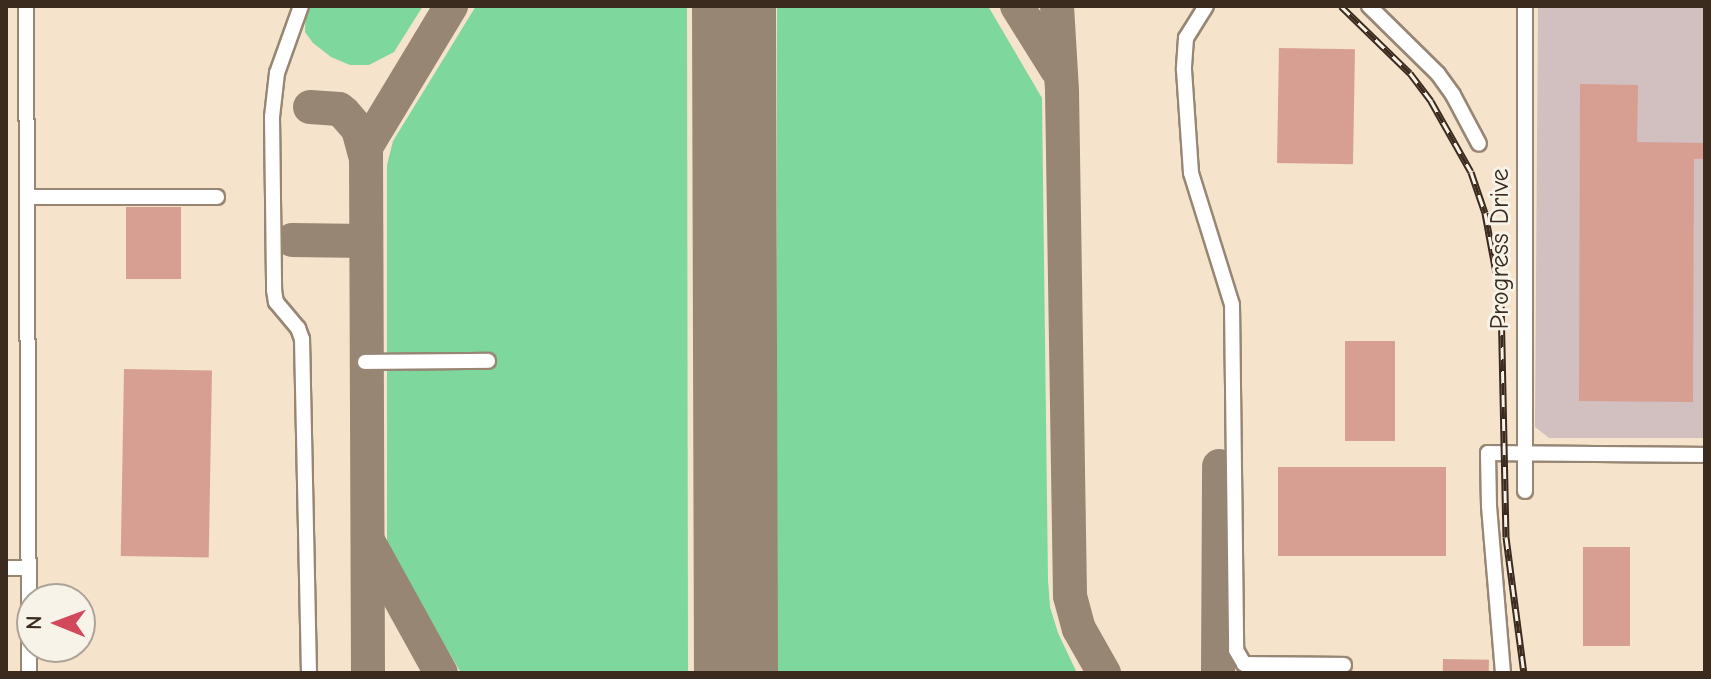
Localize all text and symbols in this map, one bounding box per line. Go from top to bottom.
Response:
street label: Progress Drive [1485,168,1517,330]
north arrow [16,583,96,663]
text: N [21,615,47,630]

